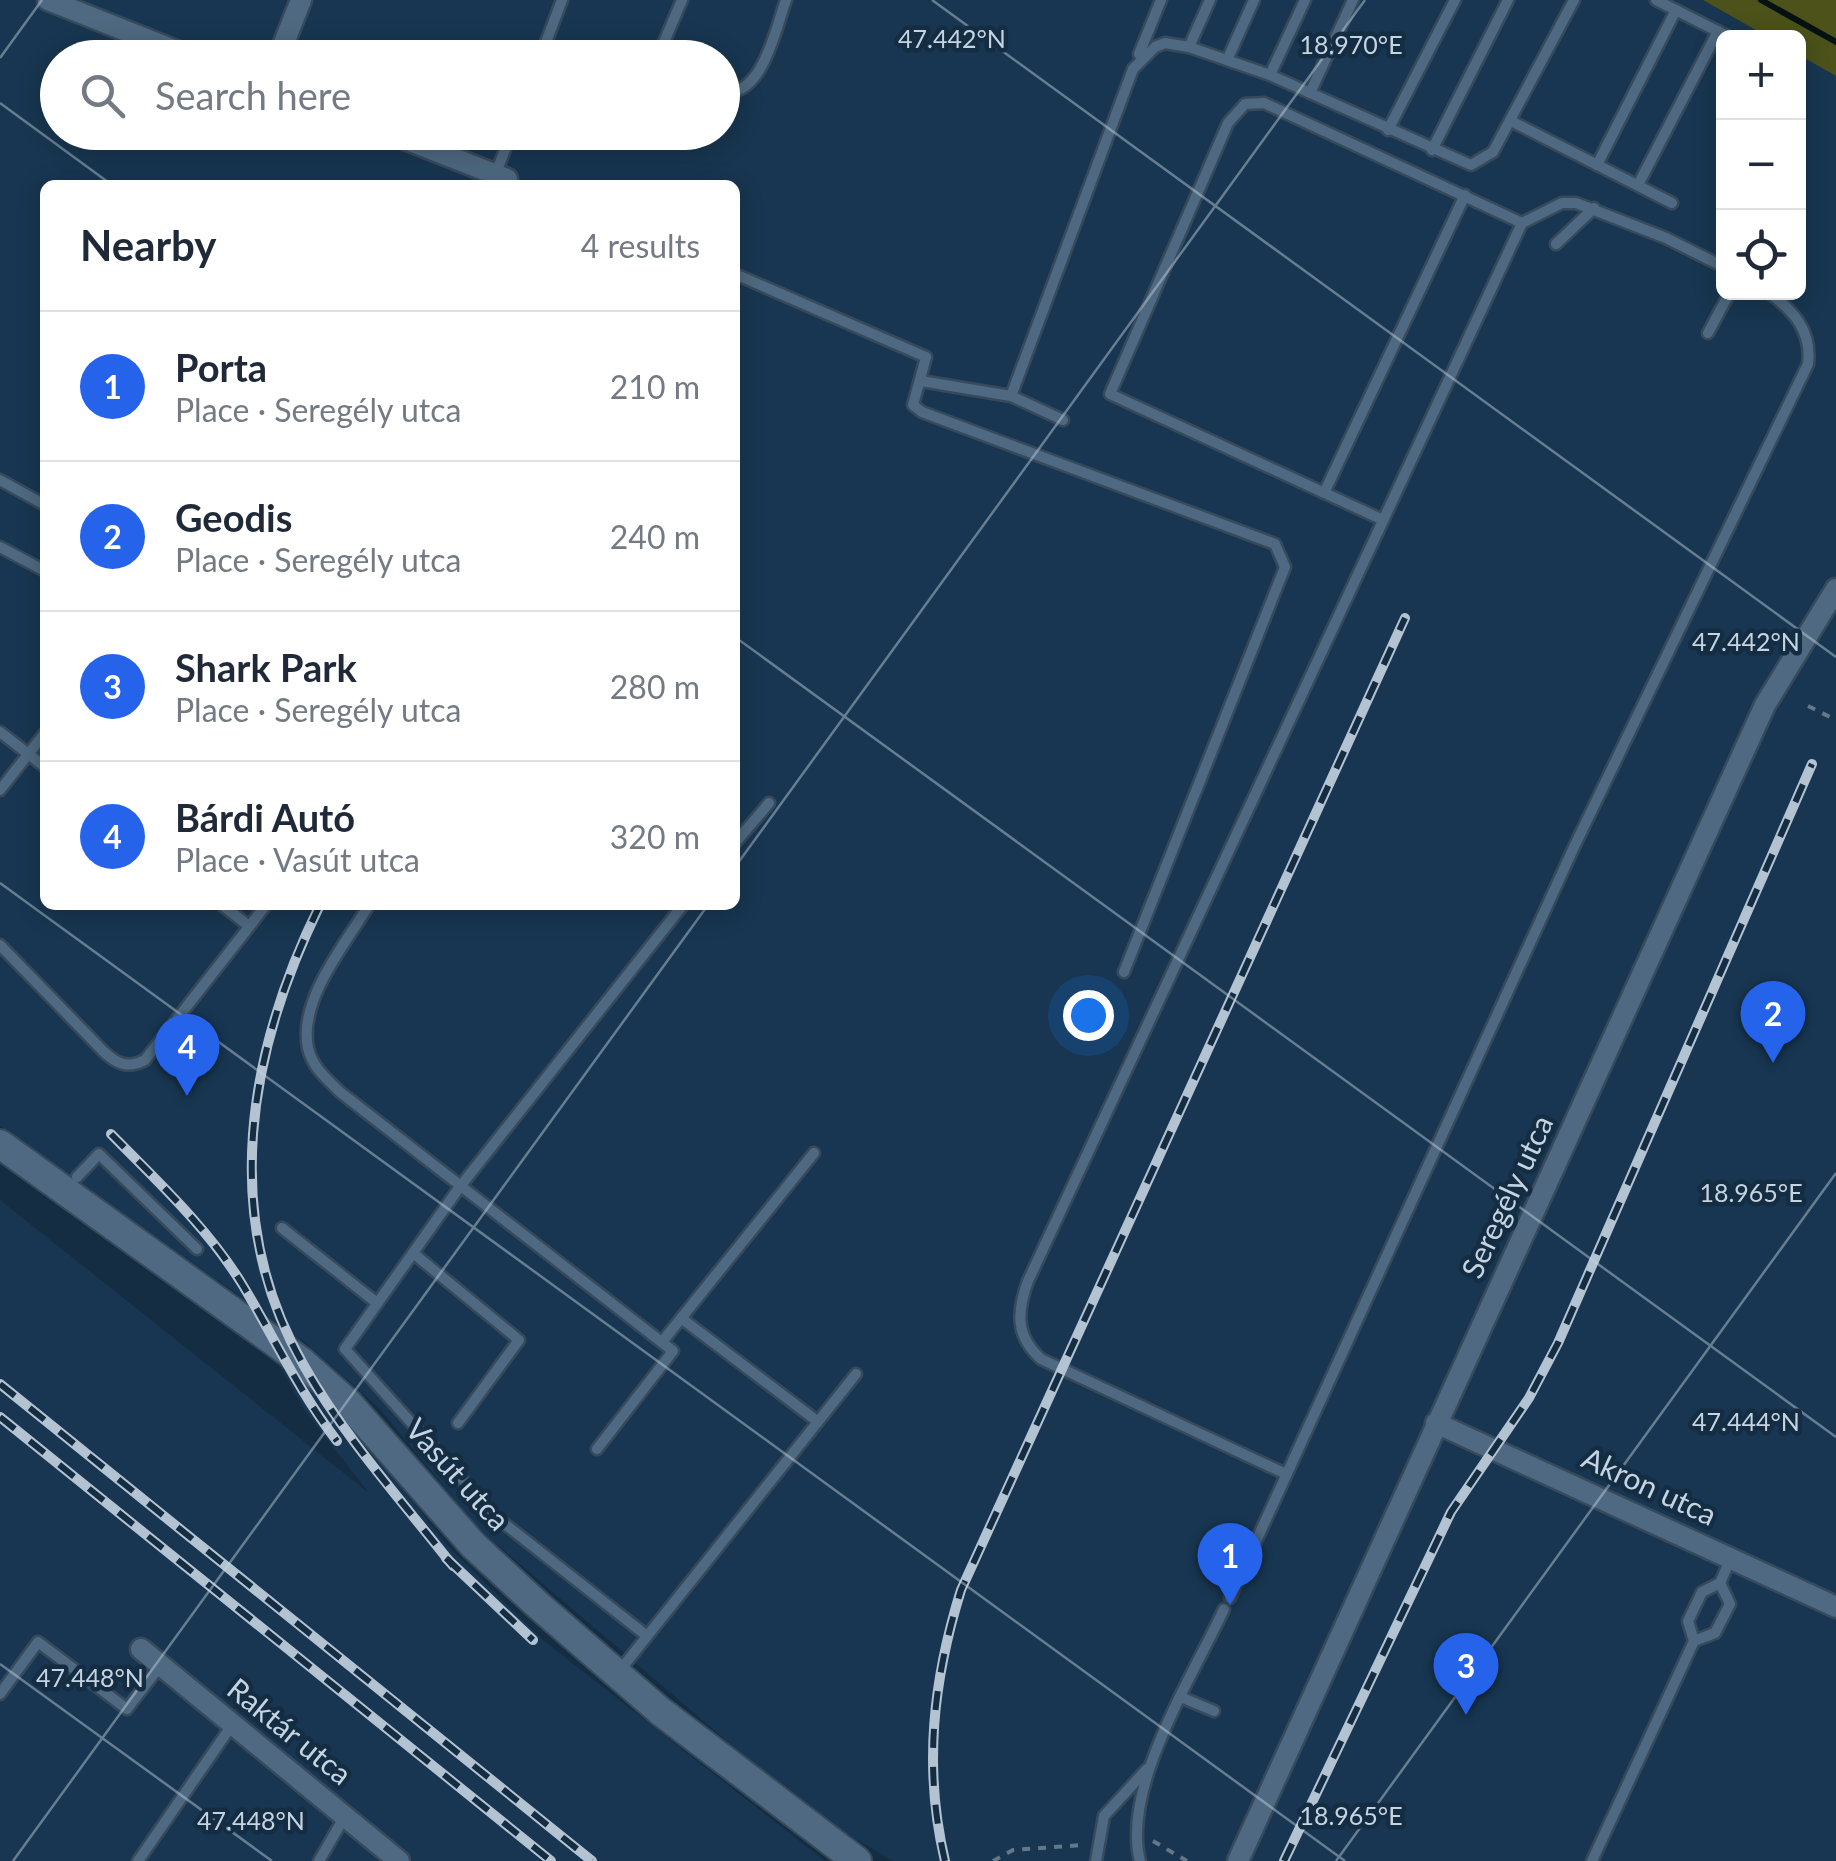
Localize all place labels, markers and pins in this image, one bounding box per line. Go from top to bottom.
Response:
pin: 2 [1740,980,1806,1063]
pin: 4 [154,1014,220,1096]
pin: 1 [1198,1522,1262,1605]
pin: 3 [1434,1632,1498,1715]

